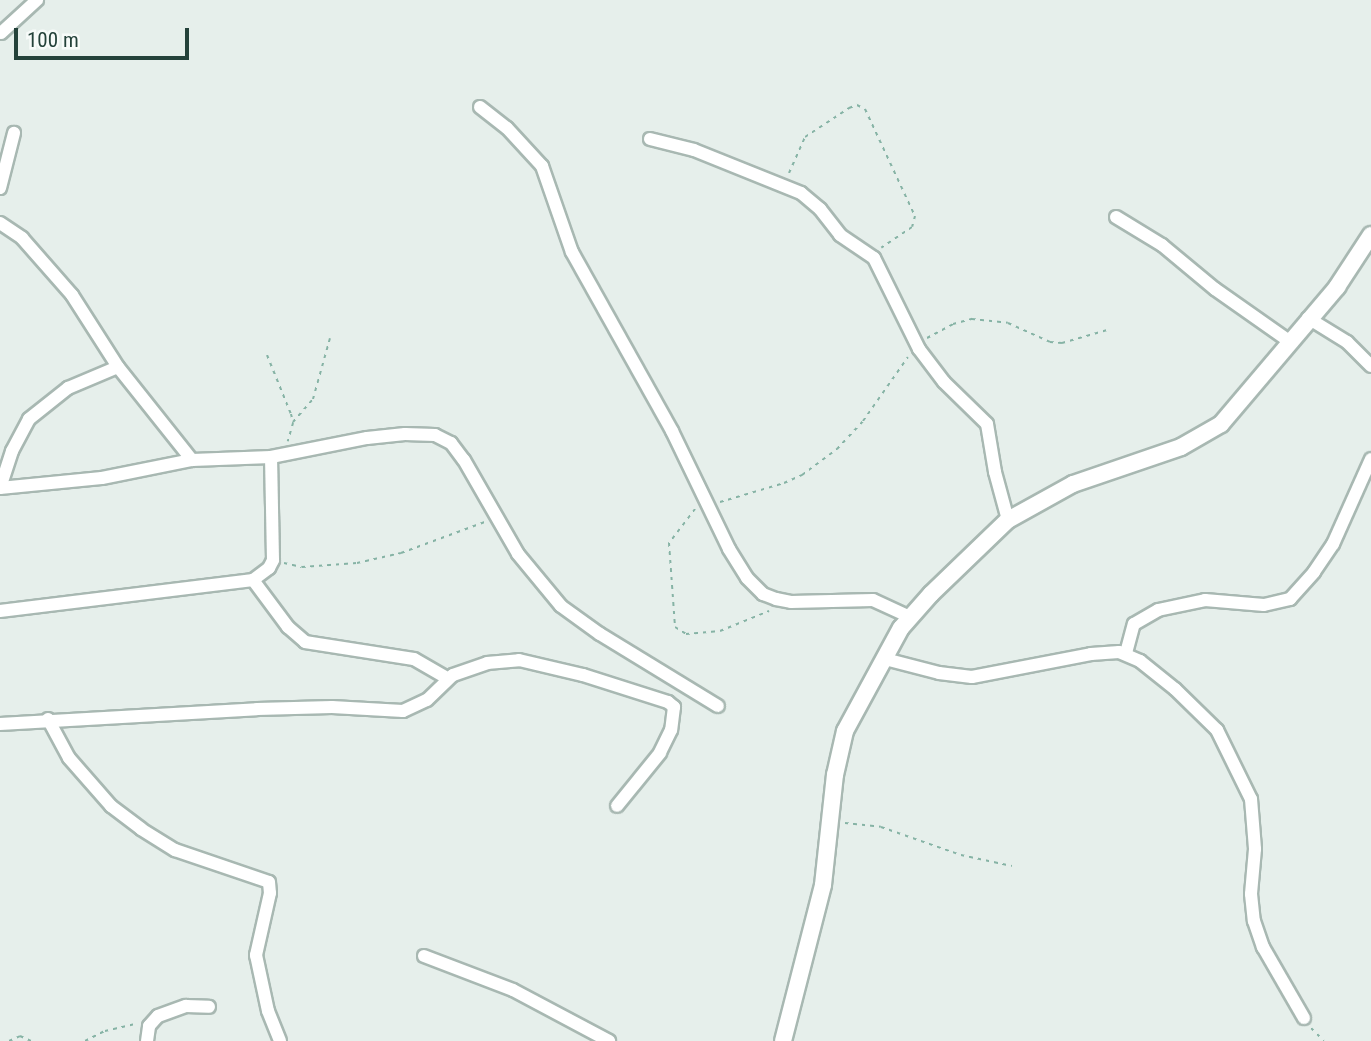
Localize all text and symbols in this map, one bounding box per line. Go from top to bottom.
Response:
scale bar [18,14,192,58]
text: 100 m [27,28,79,52]

